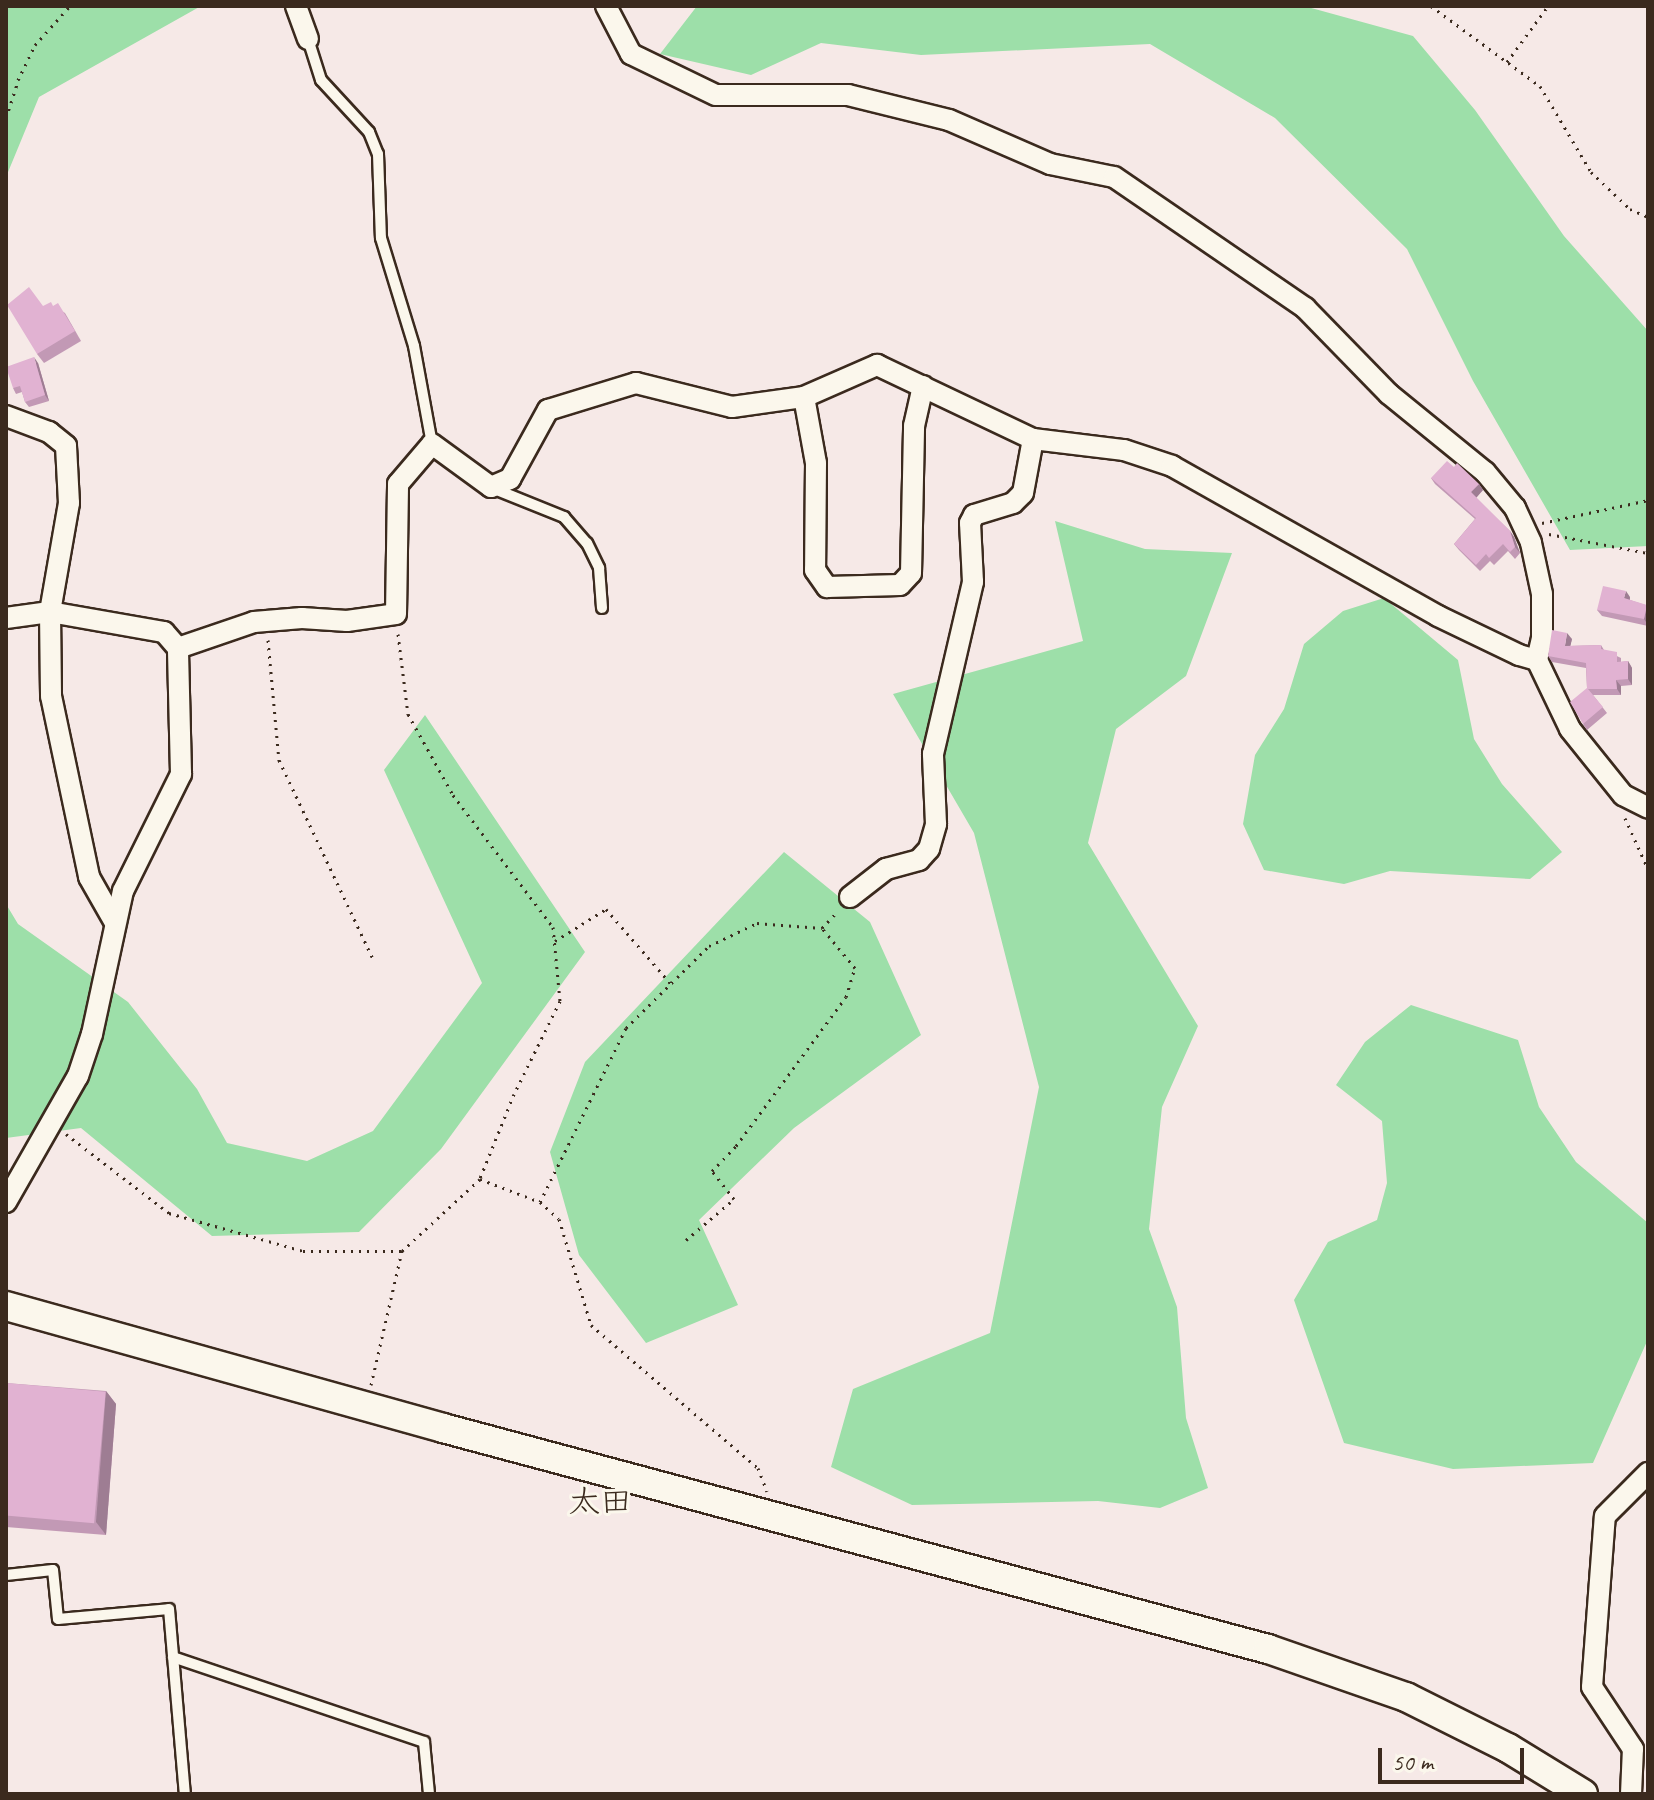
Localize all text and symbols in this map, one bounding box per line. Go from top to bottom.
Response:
district label: 太田 [568,1483,632,1521]
scale bar [1382,1732,1528,1782]
text: 50 m [1392,1747,1433,1777]

